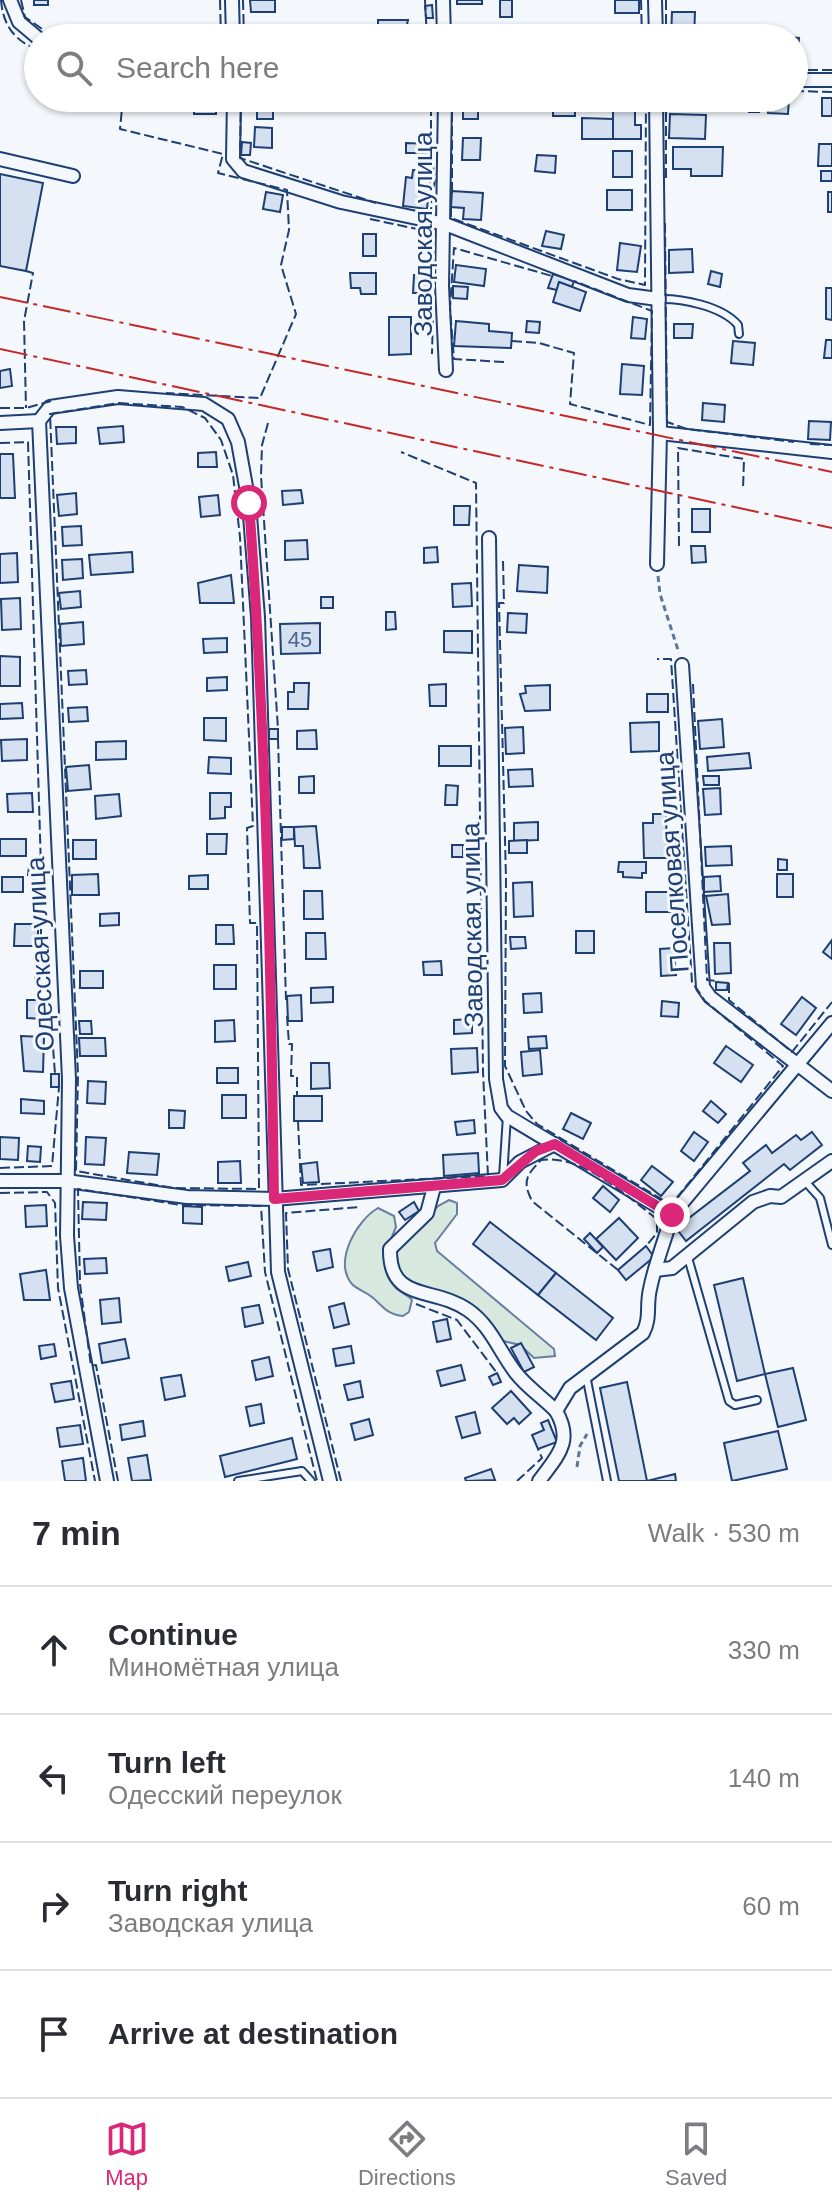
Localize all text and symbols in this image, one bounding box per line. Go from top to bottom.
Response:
search box [24,24,808,112]
icon: search [52,46,96,90]
text: Search here [116,51,279,84]
street label: Заводская улица [408,131,438,336]
route start [231,485,267,521]
house number: 45 [288,627,312,652]
street label: Поселковая улица [649,750,695,974]
street label: Заводская улица [455,822,489,1028]
street label: Одесская улица [20,856,60,1052]
route end [654,1197,690,1233]
text: 7 min [32,1514,121,1552]
text: Walk · 530 m [648,1518,800,1548]
text: Continue [108,1618,238,1651]
icon: ahead [32,1628,76,1672]
text: 330 m [728,1635,800,1665]
text: Миномётная улица [108,1652,339,1682]
text: Turn left [108,1746,226,1779]
icon: left [32,1756,76,1800]
text: 140 m [728,1763,800,1793]
text: Одесский переулок [108,1780,342,1810]
text: Turn right [108,1874,247,1907]
icon: right [32,1884,76,1928]
text: 60 m [742,1891,800,1921]
text: Заводская улица [108,1908,313,1938]
icon: arrive [32,2012,76,2056]
text: Arrive at destination [108,2017,398,2050]
tab: Map [105,2117,149,2191]
tab: Directions [358,2117,456,2191]
tab: Saved [665,2117,727,2191]

